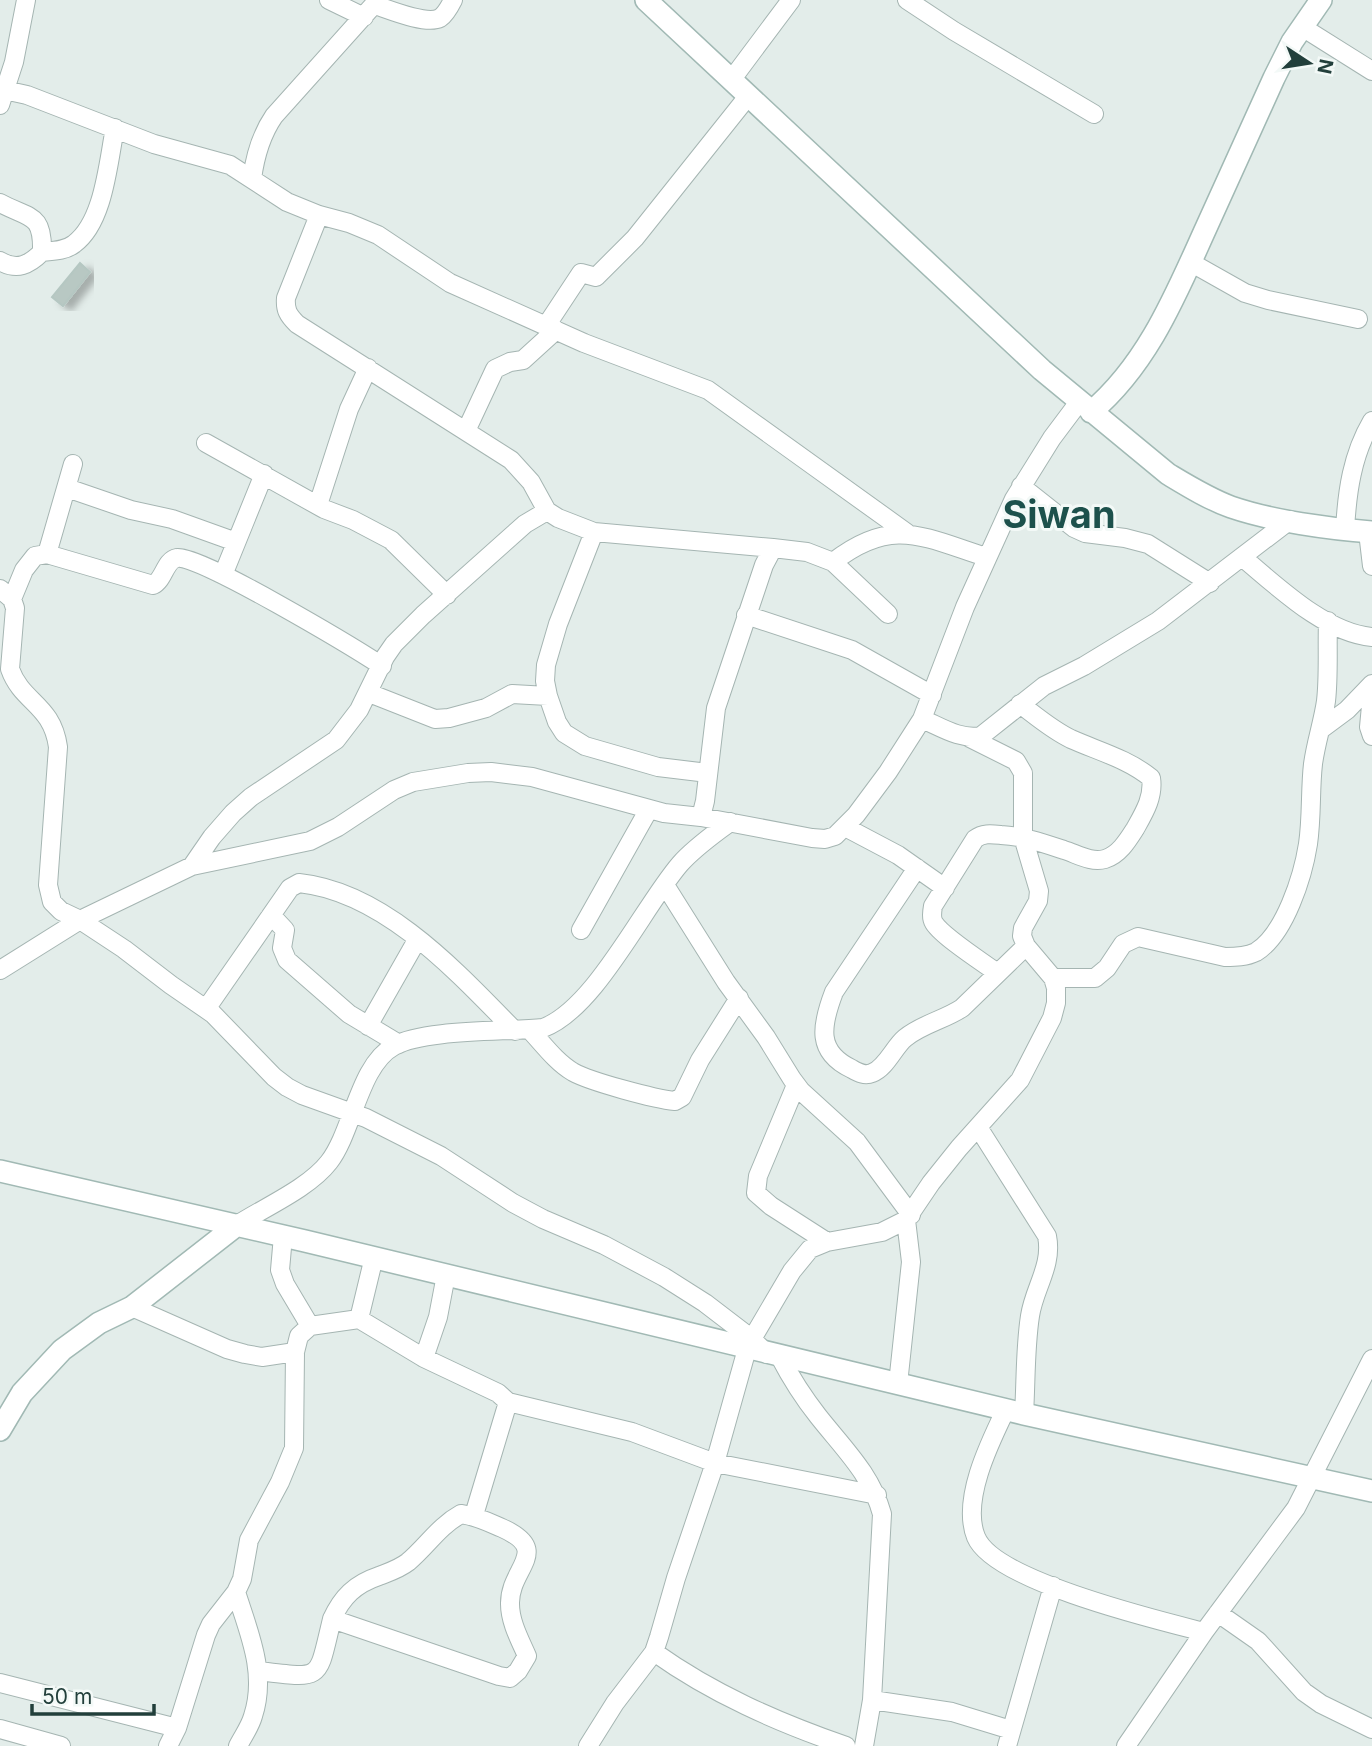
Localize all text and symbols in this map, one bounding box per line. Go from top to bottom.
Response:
north arrow [1274,28,1344,98]
text: N [1312,57,1338,76]
district label: Siwan [1002,491,1116,537]
scale bar [32,1672,154,1716]
text: 50 m [42,1684,92,1709]

